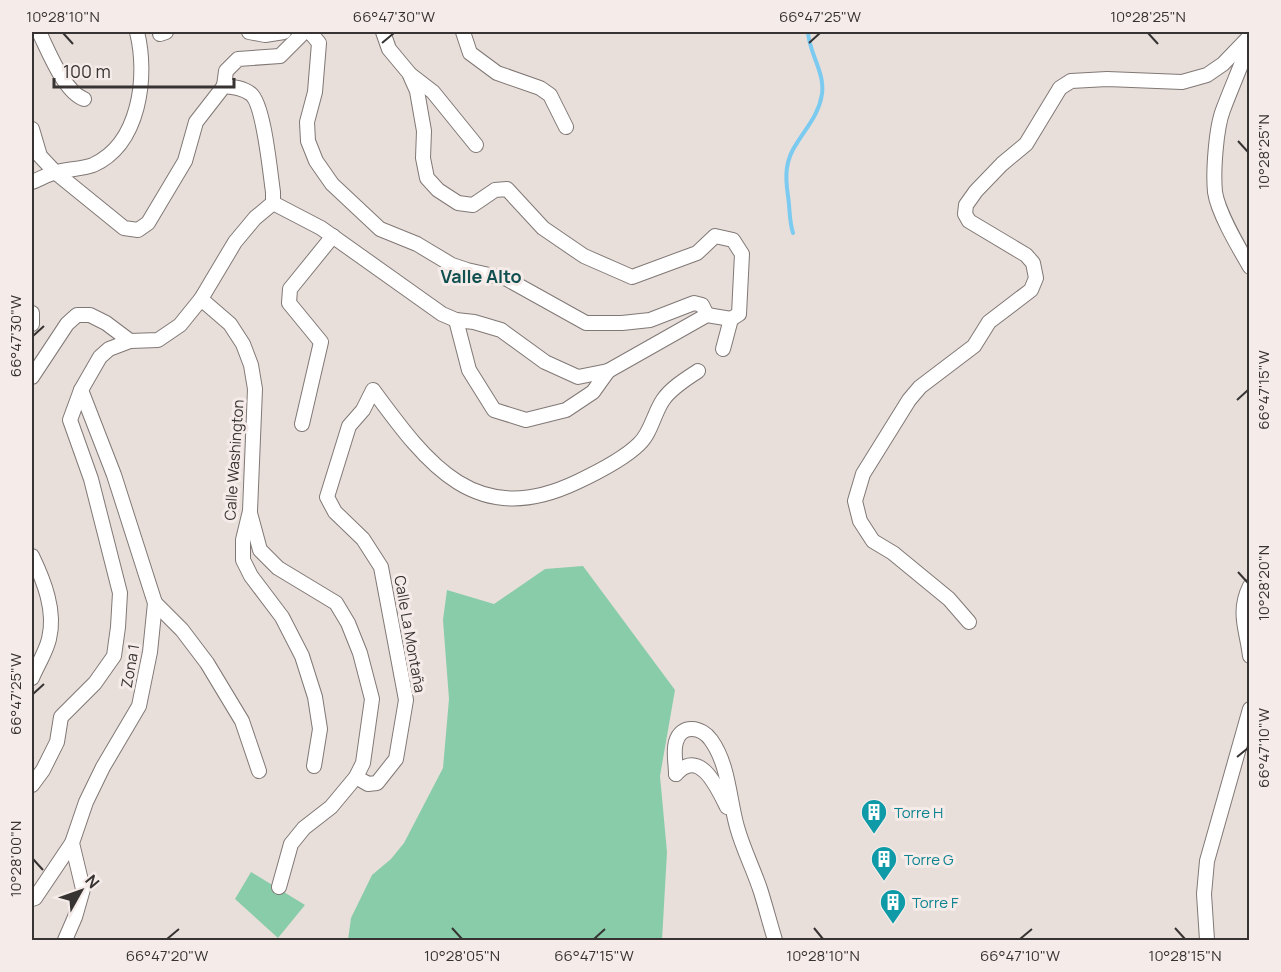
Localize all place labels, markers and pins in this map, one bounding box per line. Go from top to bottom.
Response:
building icon: Torre H [859,797,889,835]
place label: Torre H [894,802,943,823]
building icon: Torre G [869,844,899,882]
place label: Torre G [904,849,954,870]
building icon: Torre F [878,887,908,925]
place label: Torre F [912,892,959,913]

